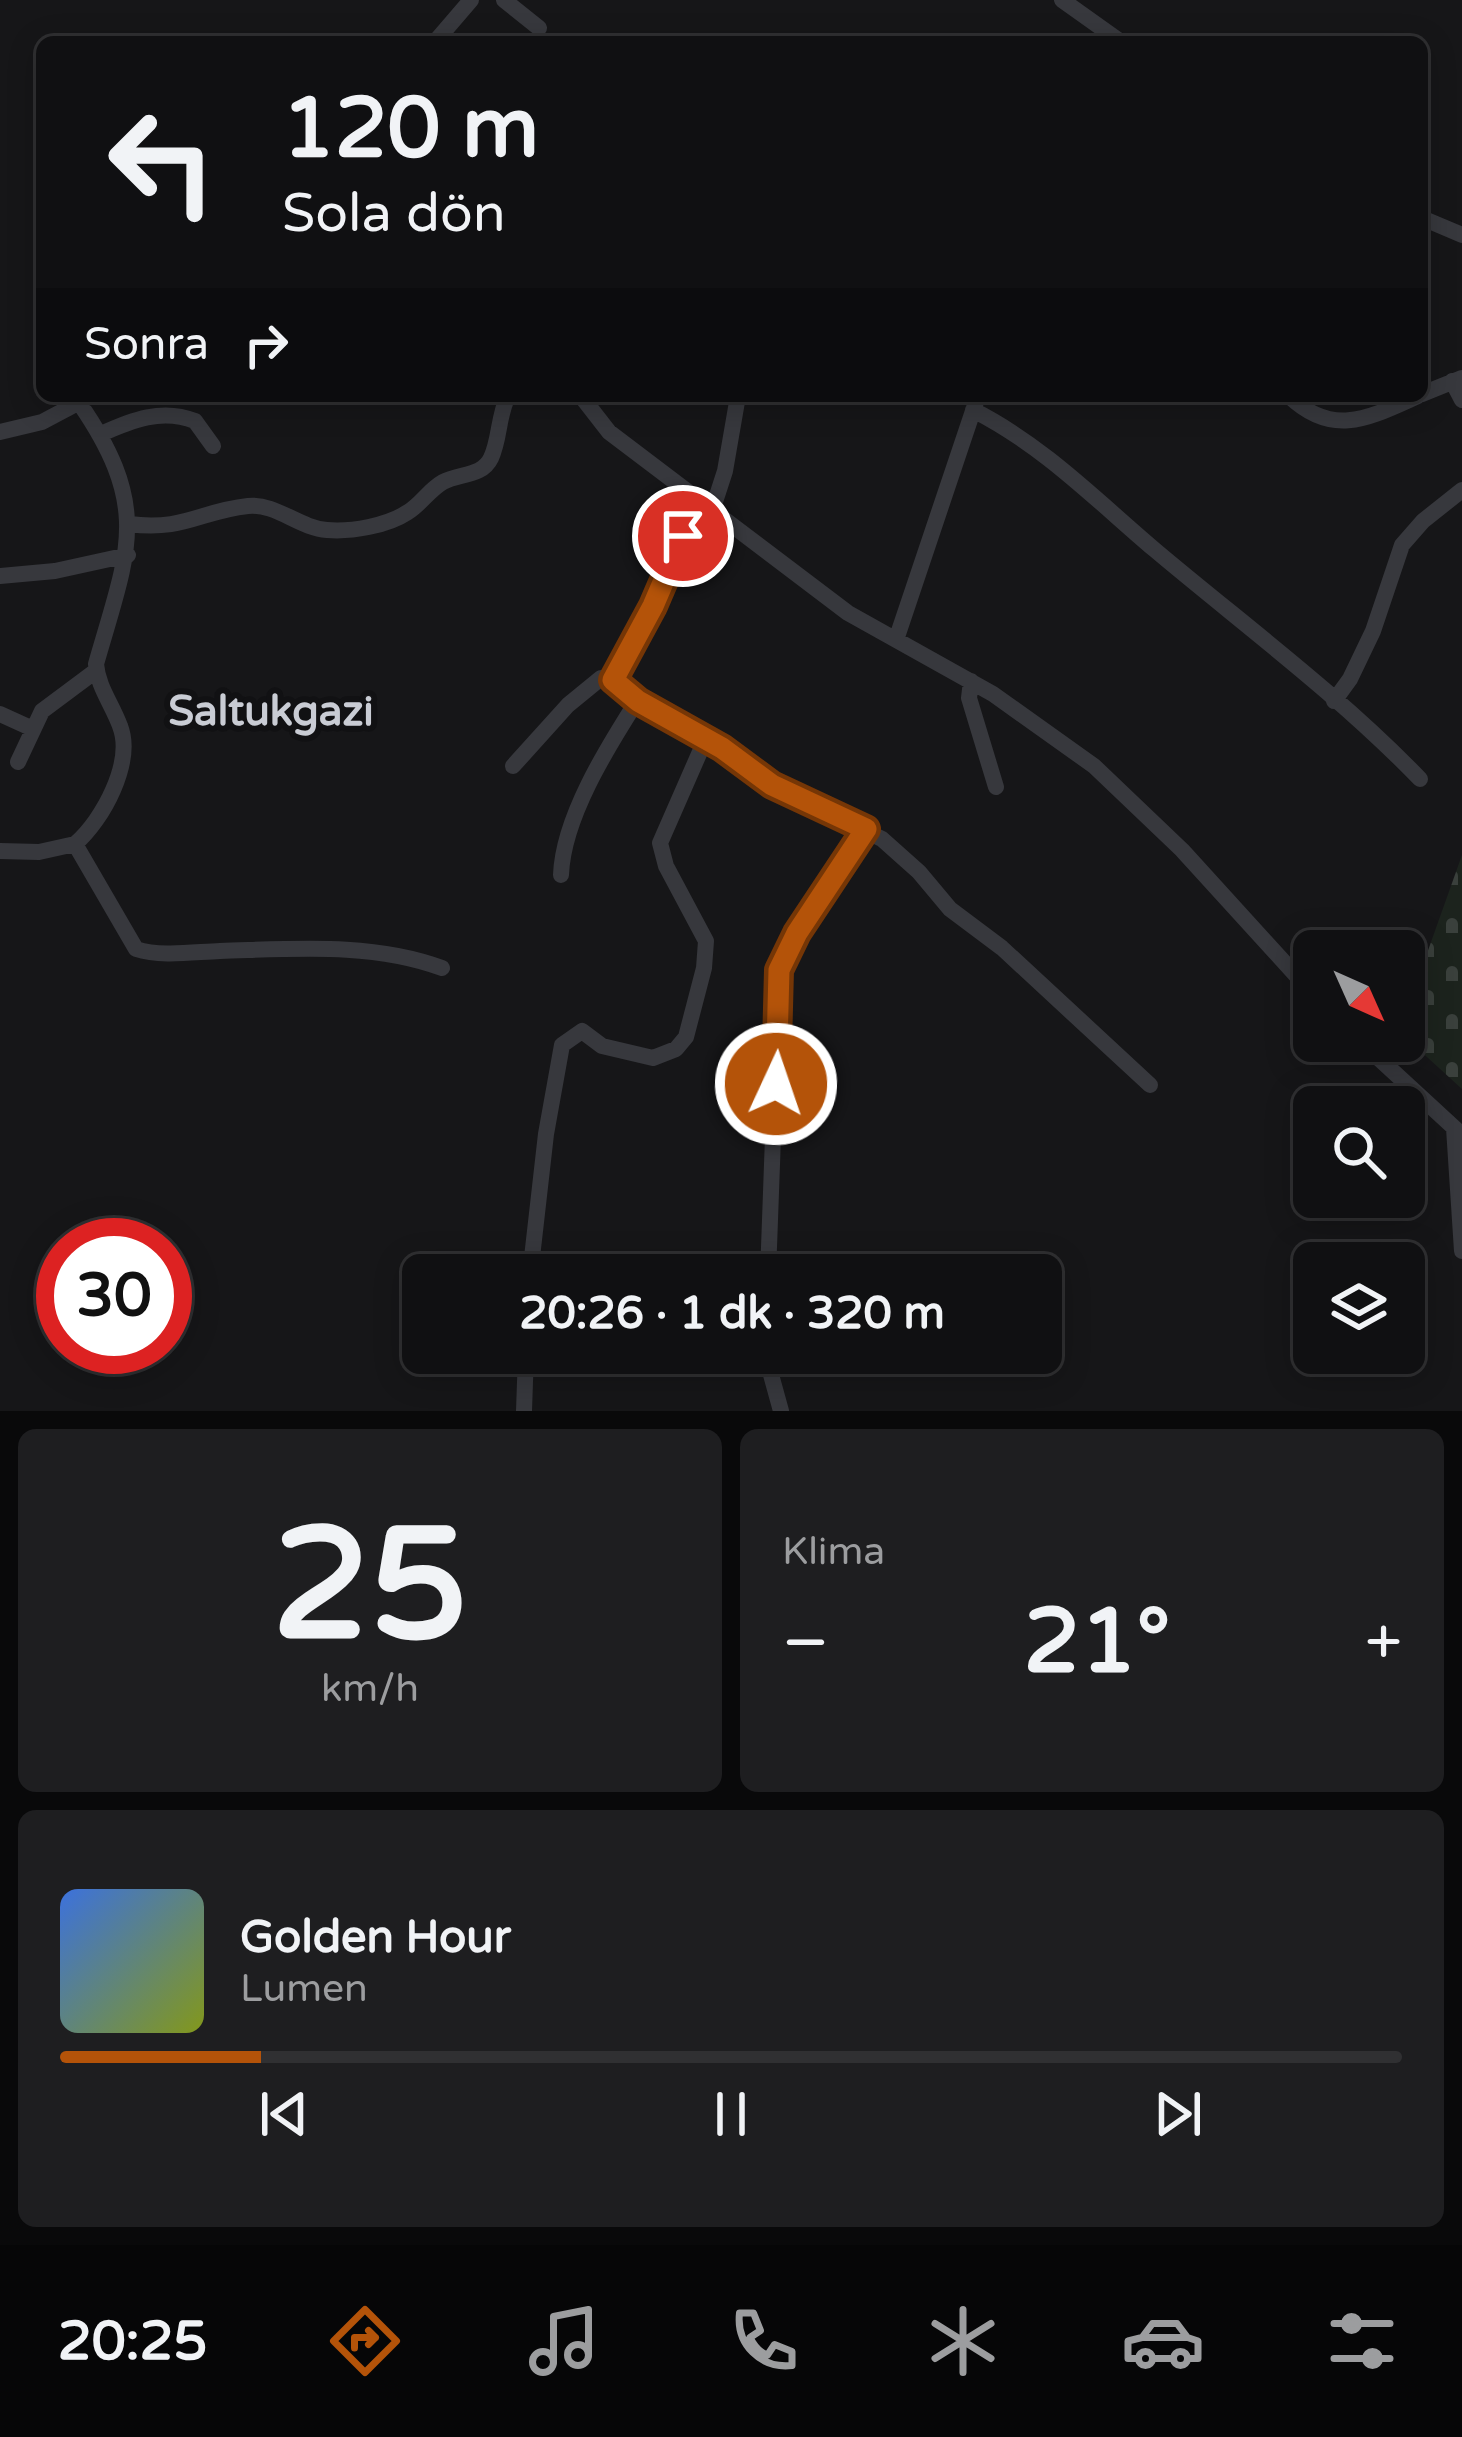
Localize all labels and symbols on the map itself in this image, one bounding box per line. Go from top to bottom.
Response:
pin [632,485,734,587]
district label: Saltukgazi [168,686,374,737]
north arrow [1293,930,1425,1062]
position arrow [713,1021,839,1147]
speed limit sign: 30 [36,1218,192,1374]

